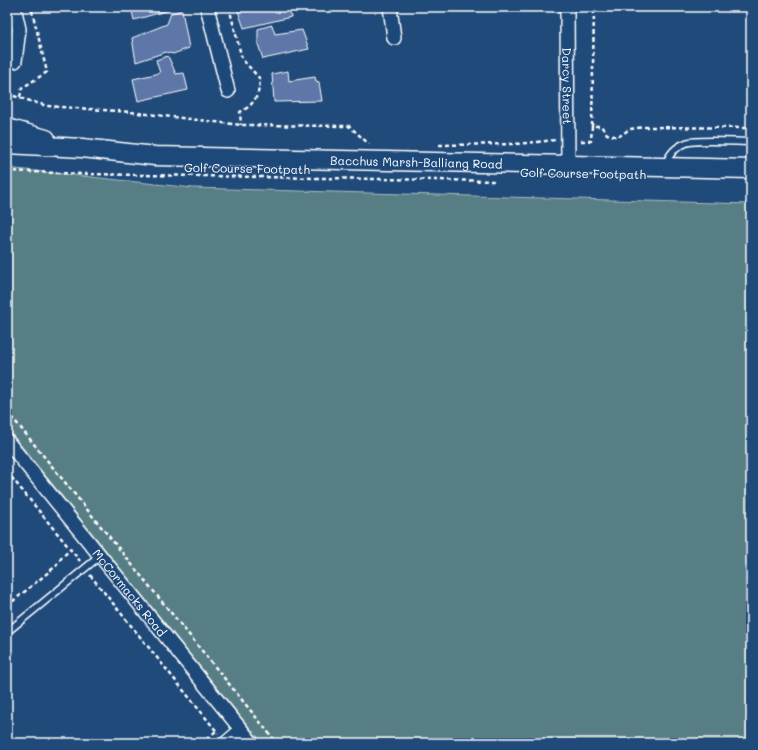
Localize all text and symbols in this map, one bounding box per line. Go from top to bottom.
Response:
street label: Darcy Street [559,47,576,125]
street label: Bacchus Marsh-Balliang Road [330,152,503,172]
street label: Golf Course Footpath [184,159,310,177]
street label: Golf Course Footpath [520,164,646,182]
street label: McCormacks Road [89,545,170,640]

